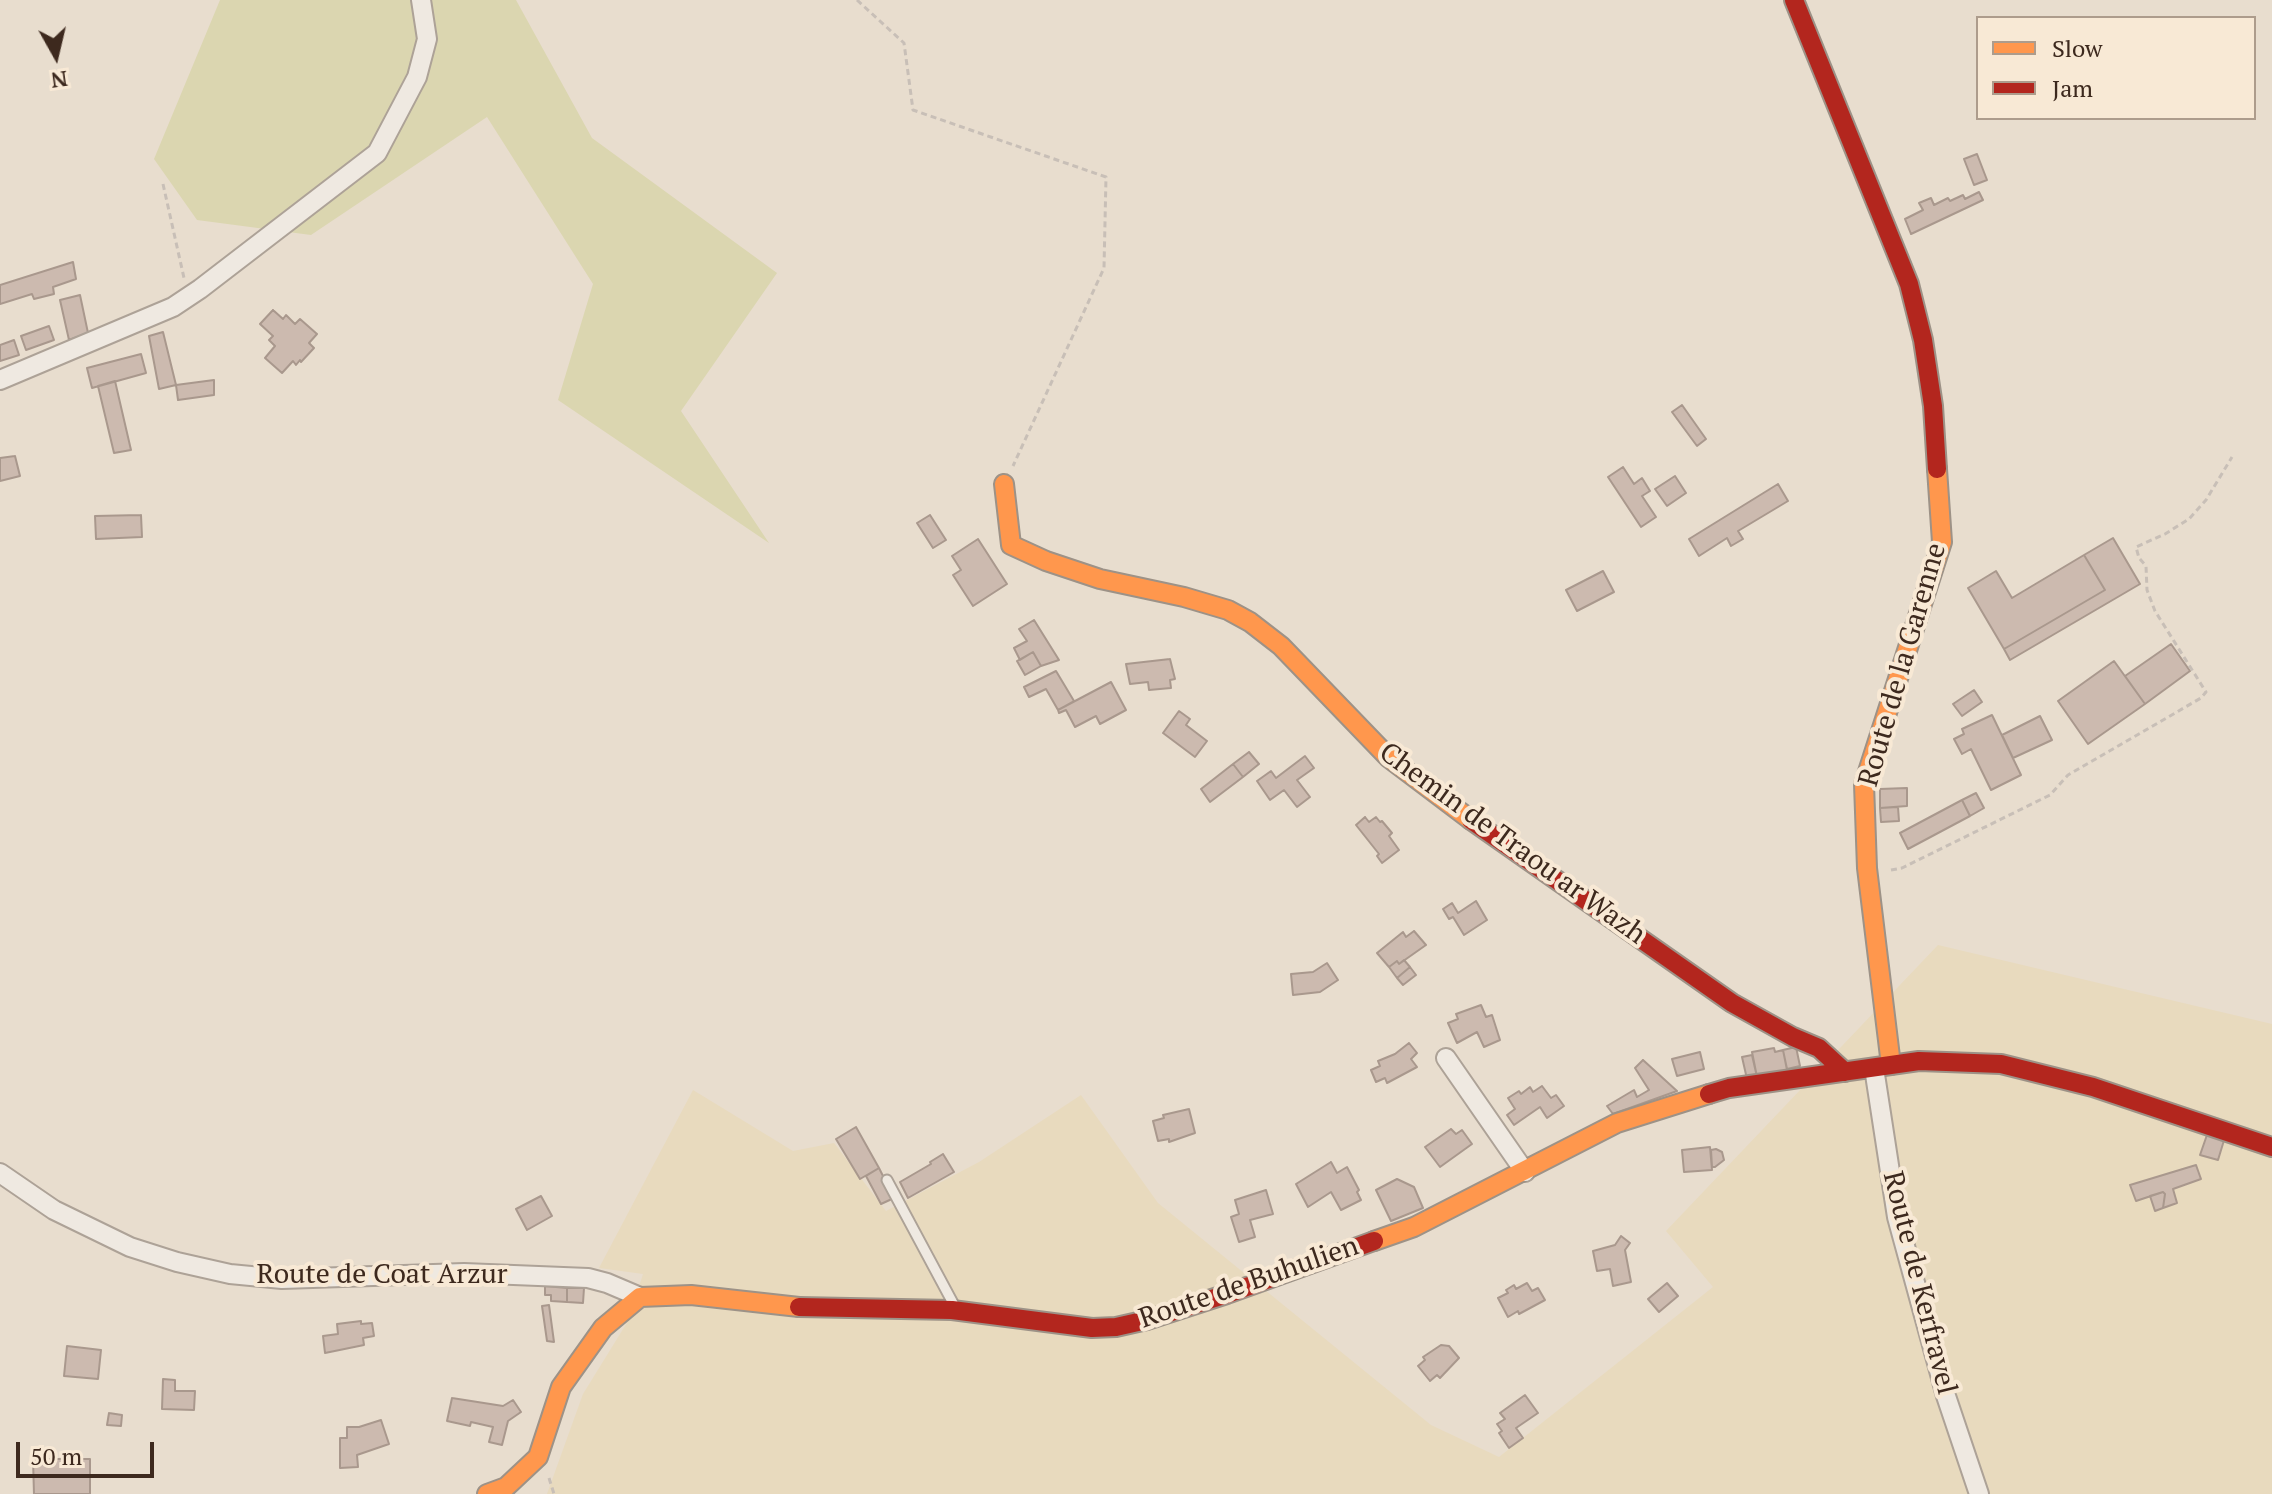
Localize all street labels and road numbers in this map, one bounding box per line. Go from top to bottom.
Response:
street label: Route de la Garenne [1852,539,1954,791]
street label: Chemin de Traou ar Wazh [1372,736,1652,952]
street label: Route de Kerfravel [1875,1168,1963,1398]
street label: Route de Buhulien [1135,1230,1363,1336]
street label: Route de Coat Arzur [256,1258,508,1292]

